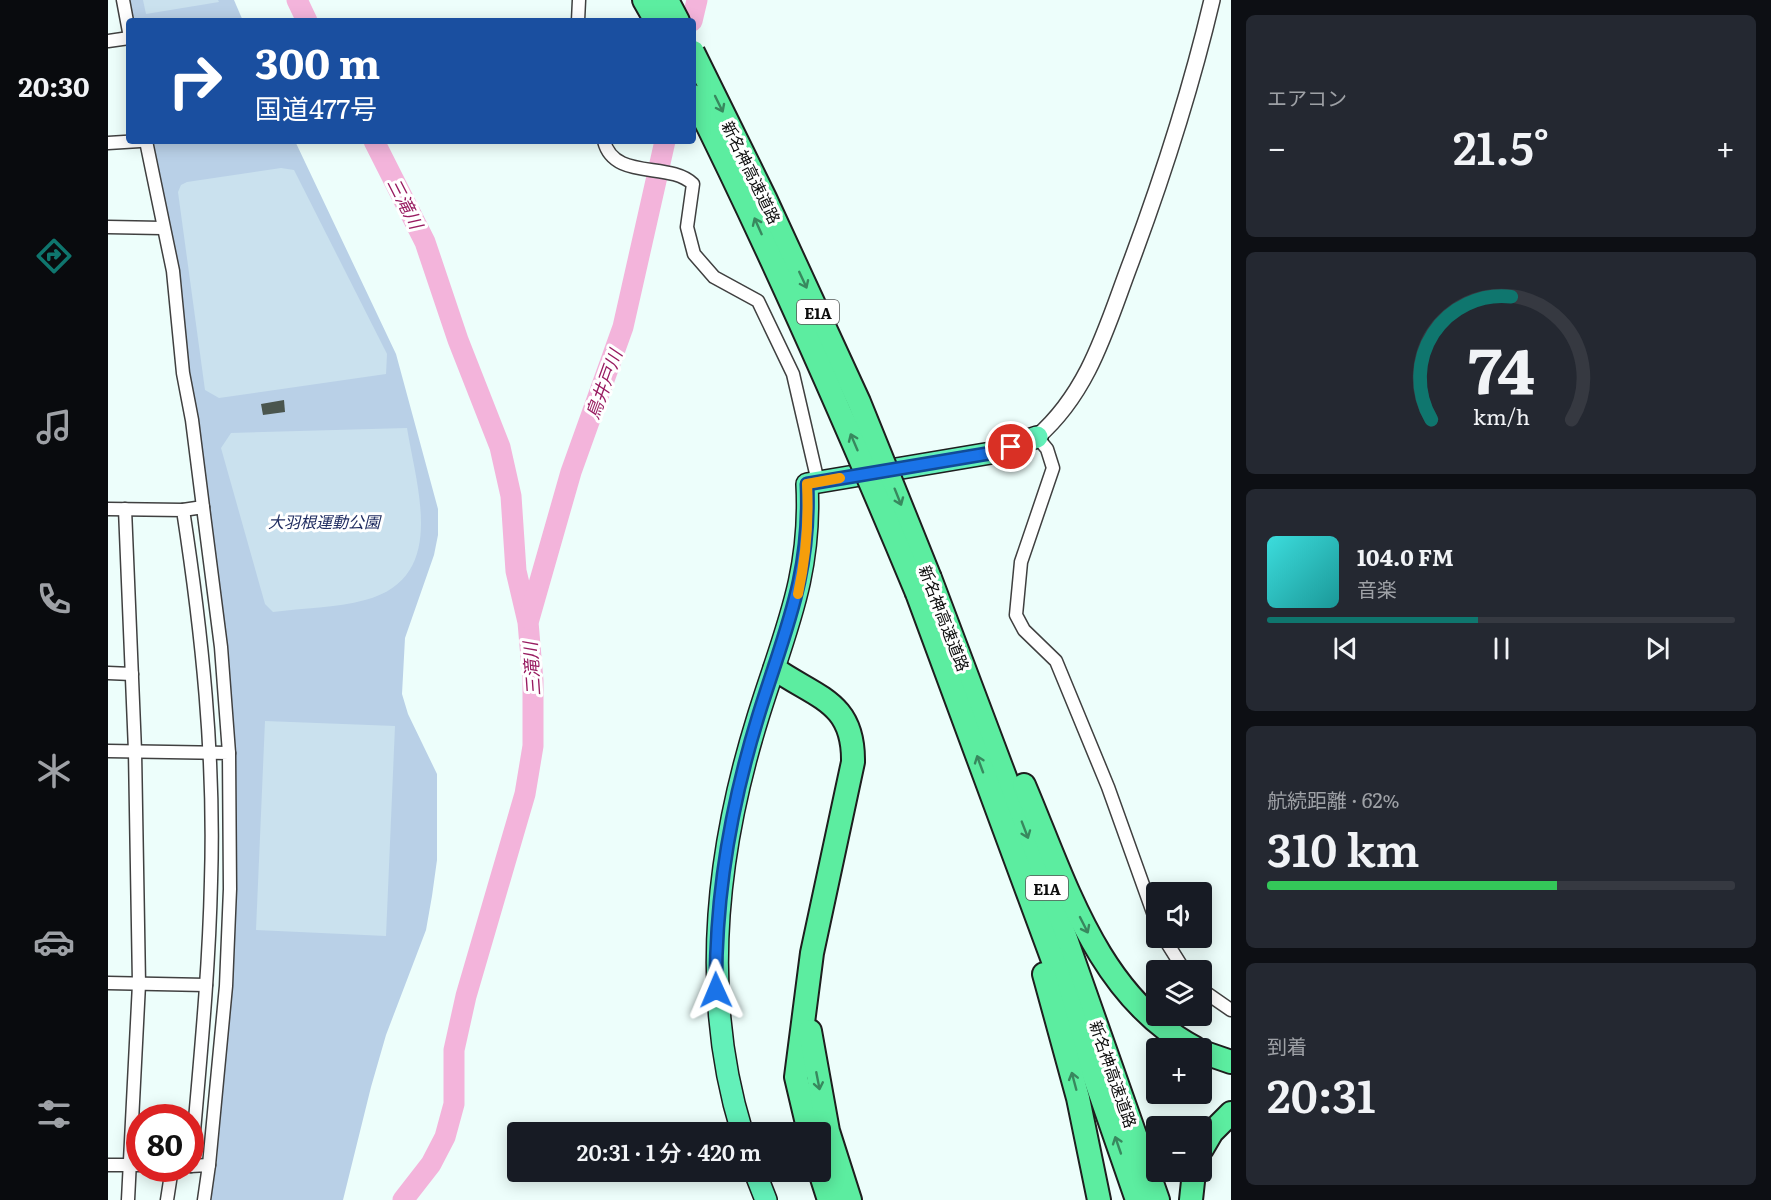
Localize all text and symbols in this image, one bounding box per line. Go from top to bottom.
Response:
text: 300 m [255,30,380,92]
icon: right [156,42,234,120]
text: 20:30 [18,65,90,105]
text: エアコン [1267,82,1347,112]
text: 国道477号 [255,87,377,127]
one-way arrow [713,95,725,113]
text: 21.5° [1453,112,1549,179]
street label: 新名神高速道路 [717,116,787,228]
text: − [1267,121,1286,170]
text: + [1716,121,1735,170]
water label: 三滝川 [382,173,431,235]
one-way arrow [751,217,763,235]
icon: directions [33,235,75,277]
one-way arrow [797,271,809,289]
road number: E1A [797,300,839,324]
text: 74 [1468,321,1534,413]
water label: 鳥井戸川 [578,344,629,422]
text: km/h [1472,400,1530,432]
icon: music [33,406,75,448]
pin [985,421,1036,472]
icon: arrive [994,430,1027,463]
one-way arrow [848,433,859,452]
one-way arrow [893,488,904,506]
park label: 大羽根運動公園 [268,509,382,533]
text: 104.0 FM [1357,540,1454,573]
street label: 新名神高速道路 [914,561,976,675]
text: 音楽 [1357,573,1397,603]
icon: phone [33,578,75,620]
icon: previous [1329,632,1362,665]
icon: pause [1485,632,1518,665]
icon: next [1641,632,1674,665]
water label: 三滝川 [516,639,546,697]
icon: climate [33,750,75,792]
one-way arrow [974,755,985,774]
text: 航続距離 · 62% [1267,784,1400,814]
text: 310 km [1267,814,1420,881]
one-way arrow [1021,820,1032,838]
road number: E1A [1026,876,1068,900]
map controls [1146,882,1212,1182]
button: sound [1146,882,1212,948]
one-way arrow [1079,916,1091,934]
icon: car [33,921,75,963]
position arrow [684,958,748,1022]
button: layers [1146,960,1212,1026]
street label: 新名神高速道路 [1084,1017,1144,1131]
text: 到着 [1267,1030,1307,1060]
button: + [1146,1038,1212,1104]
text: 20:31 [1267,1060,1375,1127]
one-way arrow [813,1071,824,1091]
one-way arrow [1068,1072,1079,1091]
icon: filters [33,1093,75,1135]
speed limit sign: 80 [126,1104,204,1182]
button: − [1146,1116,1212,1182]
text: 20:31 · 1 分 · 420 m [577,1135,761,1168]
one-way arrow [1111,1136,1122,1155]

